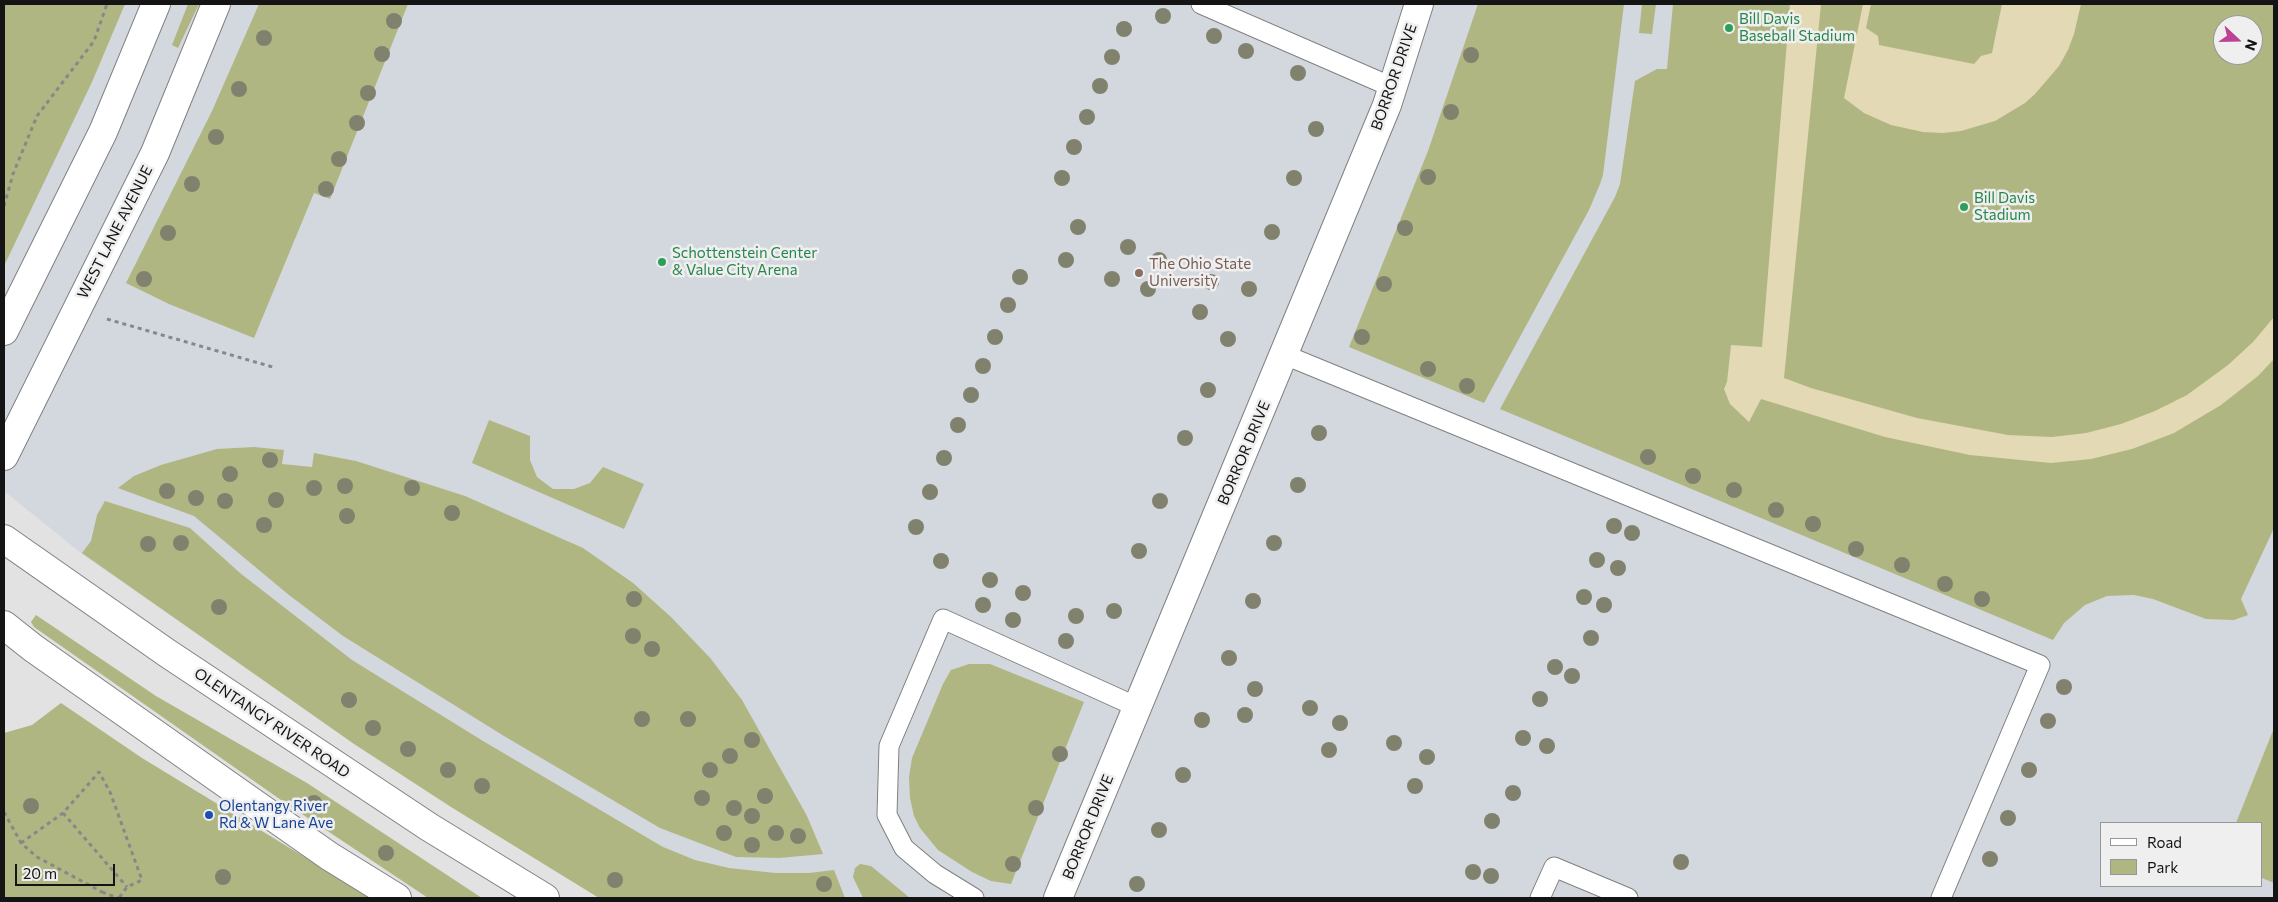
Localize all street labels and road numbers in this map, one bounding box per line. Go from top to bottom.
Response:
street label: BORROR DRIVE [1367,21,1421,133]
street label: WEST LANE AVENUE [74,162,156,302]
street label: BORROR DRIVE [1214,398,1274,508]
street label: OLENTANGY RIVER ROAD [191,664,353,782]
street label: BORROR DRIVE [1059,772,1117,882]

